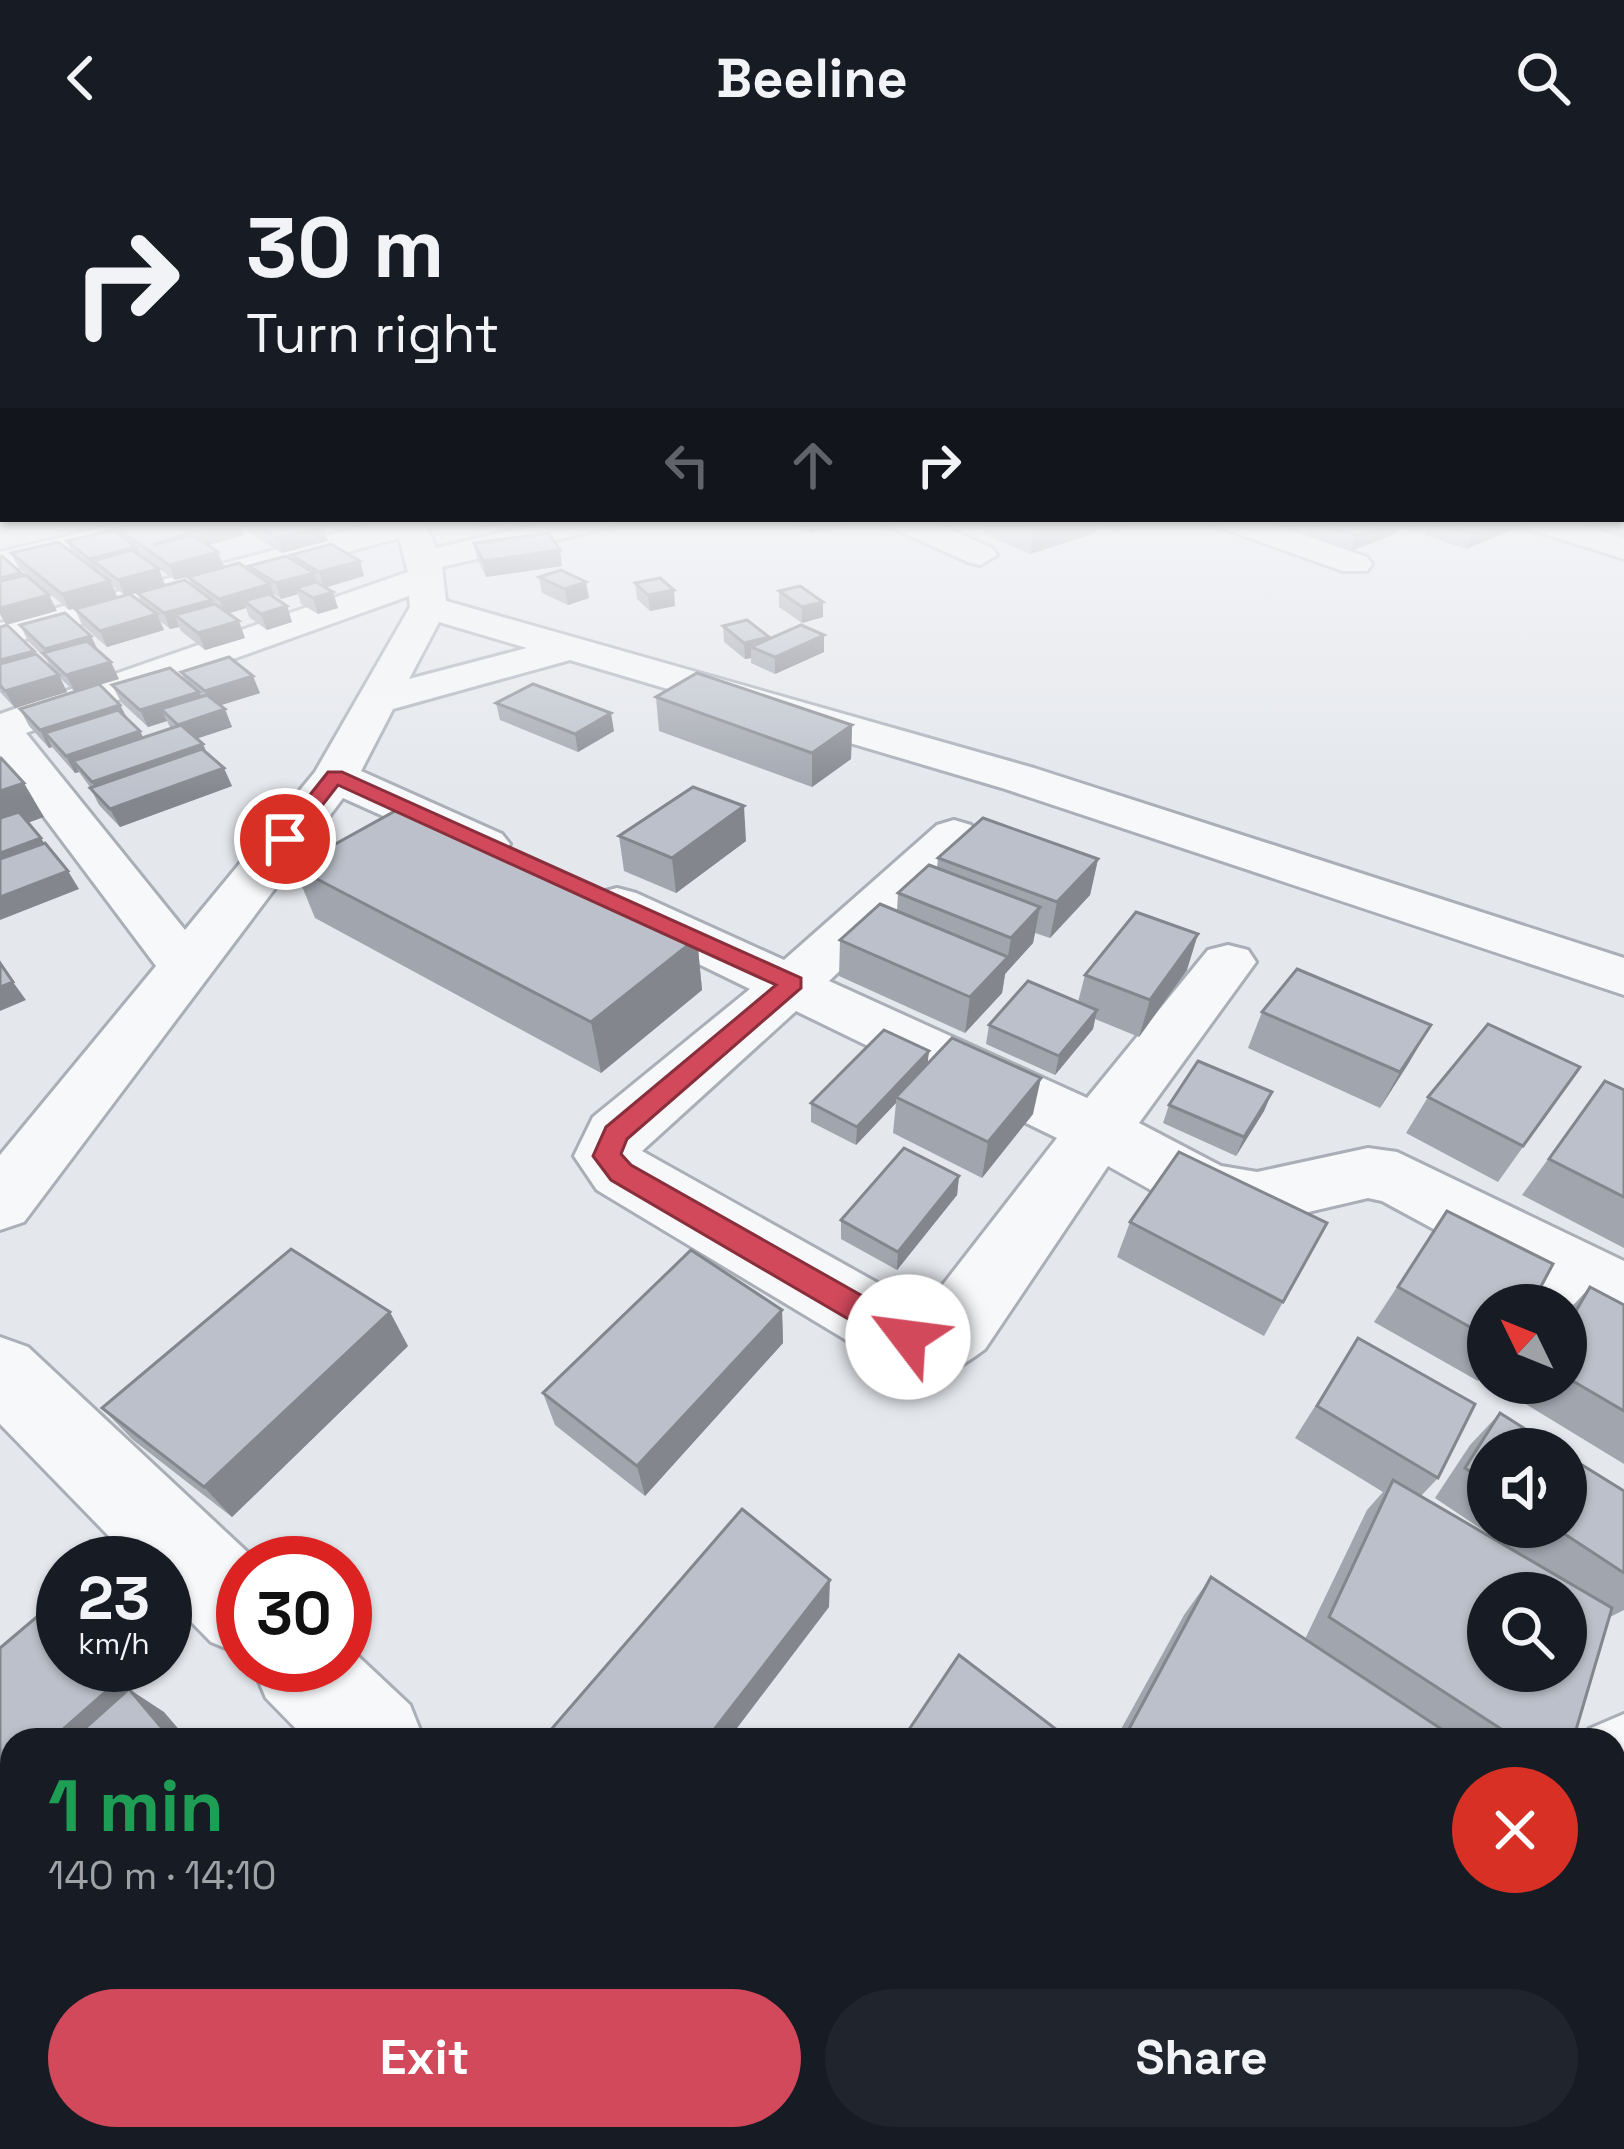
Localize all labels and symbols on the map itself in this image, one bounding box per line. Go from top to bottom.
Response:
pin [234,788,336,890]
position arrow [845,1274,971,1400]
north arrow [1467,1284,1587,1404]
speed limit sign: 30 [216,1536,372,1692]

